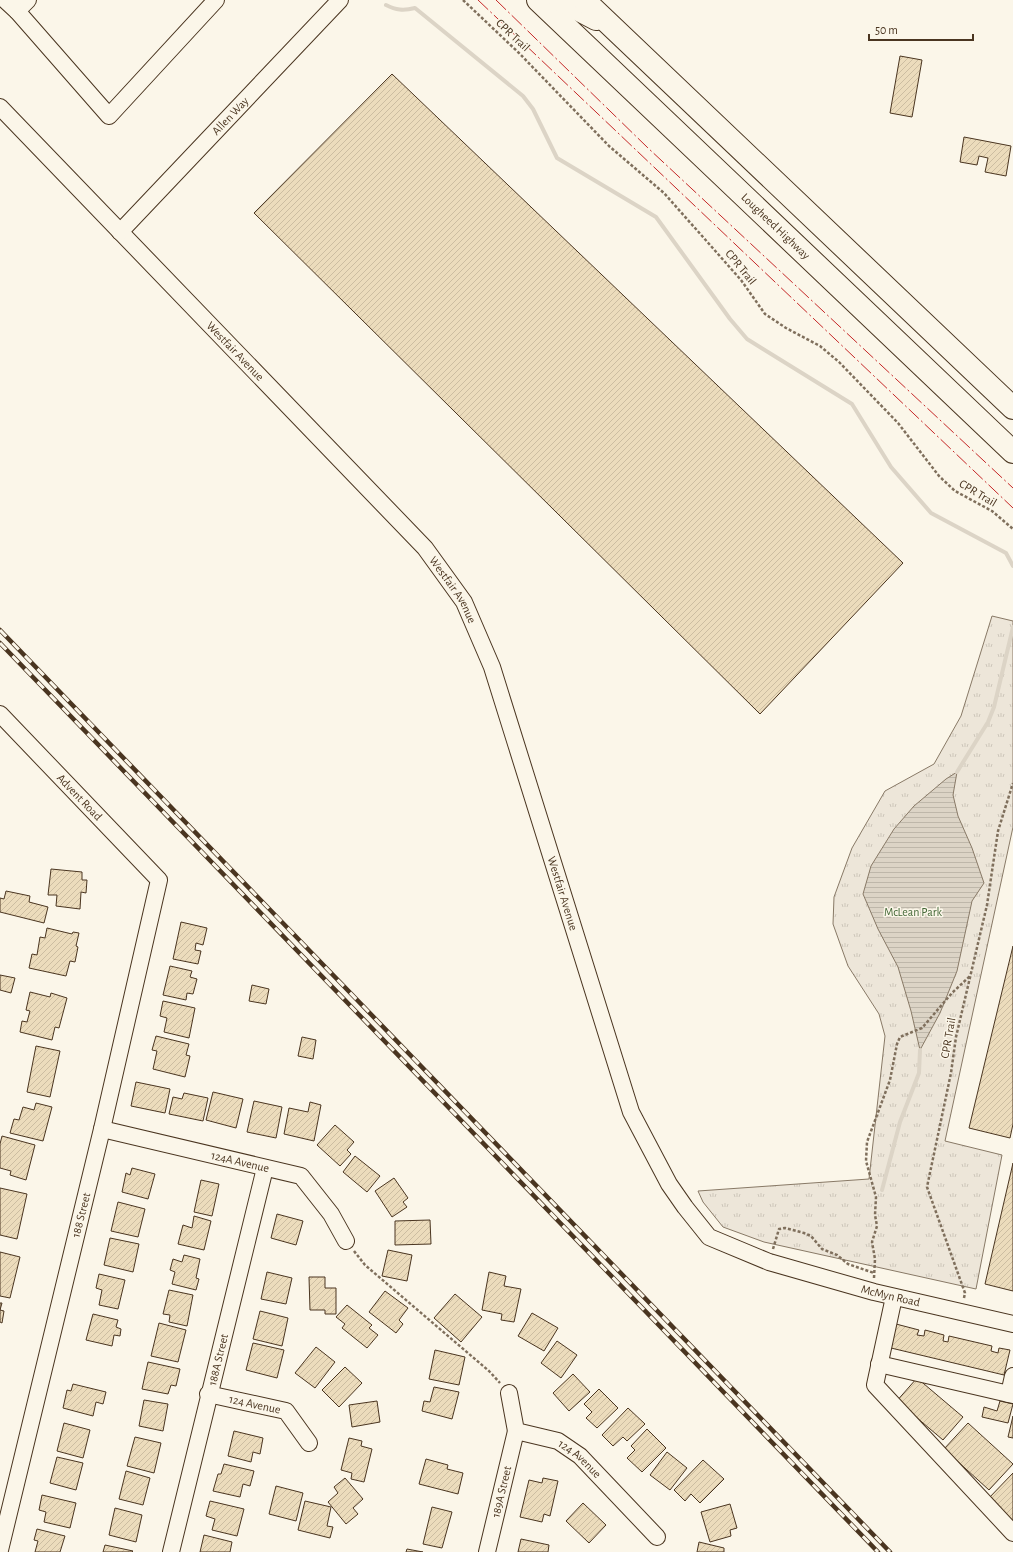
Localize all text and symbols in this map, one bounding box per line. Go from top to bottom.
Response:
street label: CPR Trail [494,16,532,54]
scale bar [869,16,973,42]
text: 50 m [875,24,898,36]
street label: Allen Way [210,95,251,137]
street label: Lougheed Highway [739,191,812,262]
street label: CPR Trail [723,247,759,287]
street label: Westfair Avenue [204,319,266,383]
street label: CPR Trail [957,477,999,509]
street label: Westfair Avenue [427,554,478,625]
street label: Advent Road [55,771,104,823]
street label: Westfair Avenue [546,855,580,932]
park label: McLean Park [884,906,943,918]
street label: CPR Trail [938,1017,958,1059]
street label: 124A Avenue [210,1149,270,1174]
street label: 188 Street [70,1191,92,1239]
street label: McMyn Road [860,1283,921,1308]
street label: 188A Street [206,1332,230,1387]
street label: 124 Avenue [228,1393,282,1416]
street label: 124 Avenue [556,1437,603,1480]
street label: 189A Street [489,1465,513,1519]

